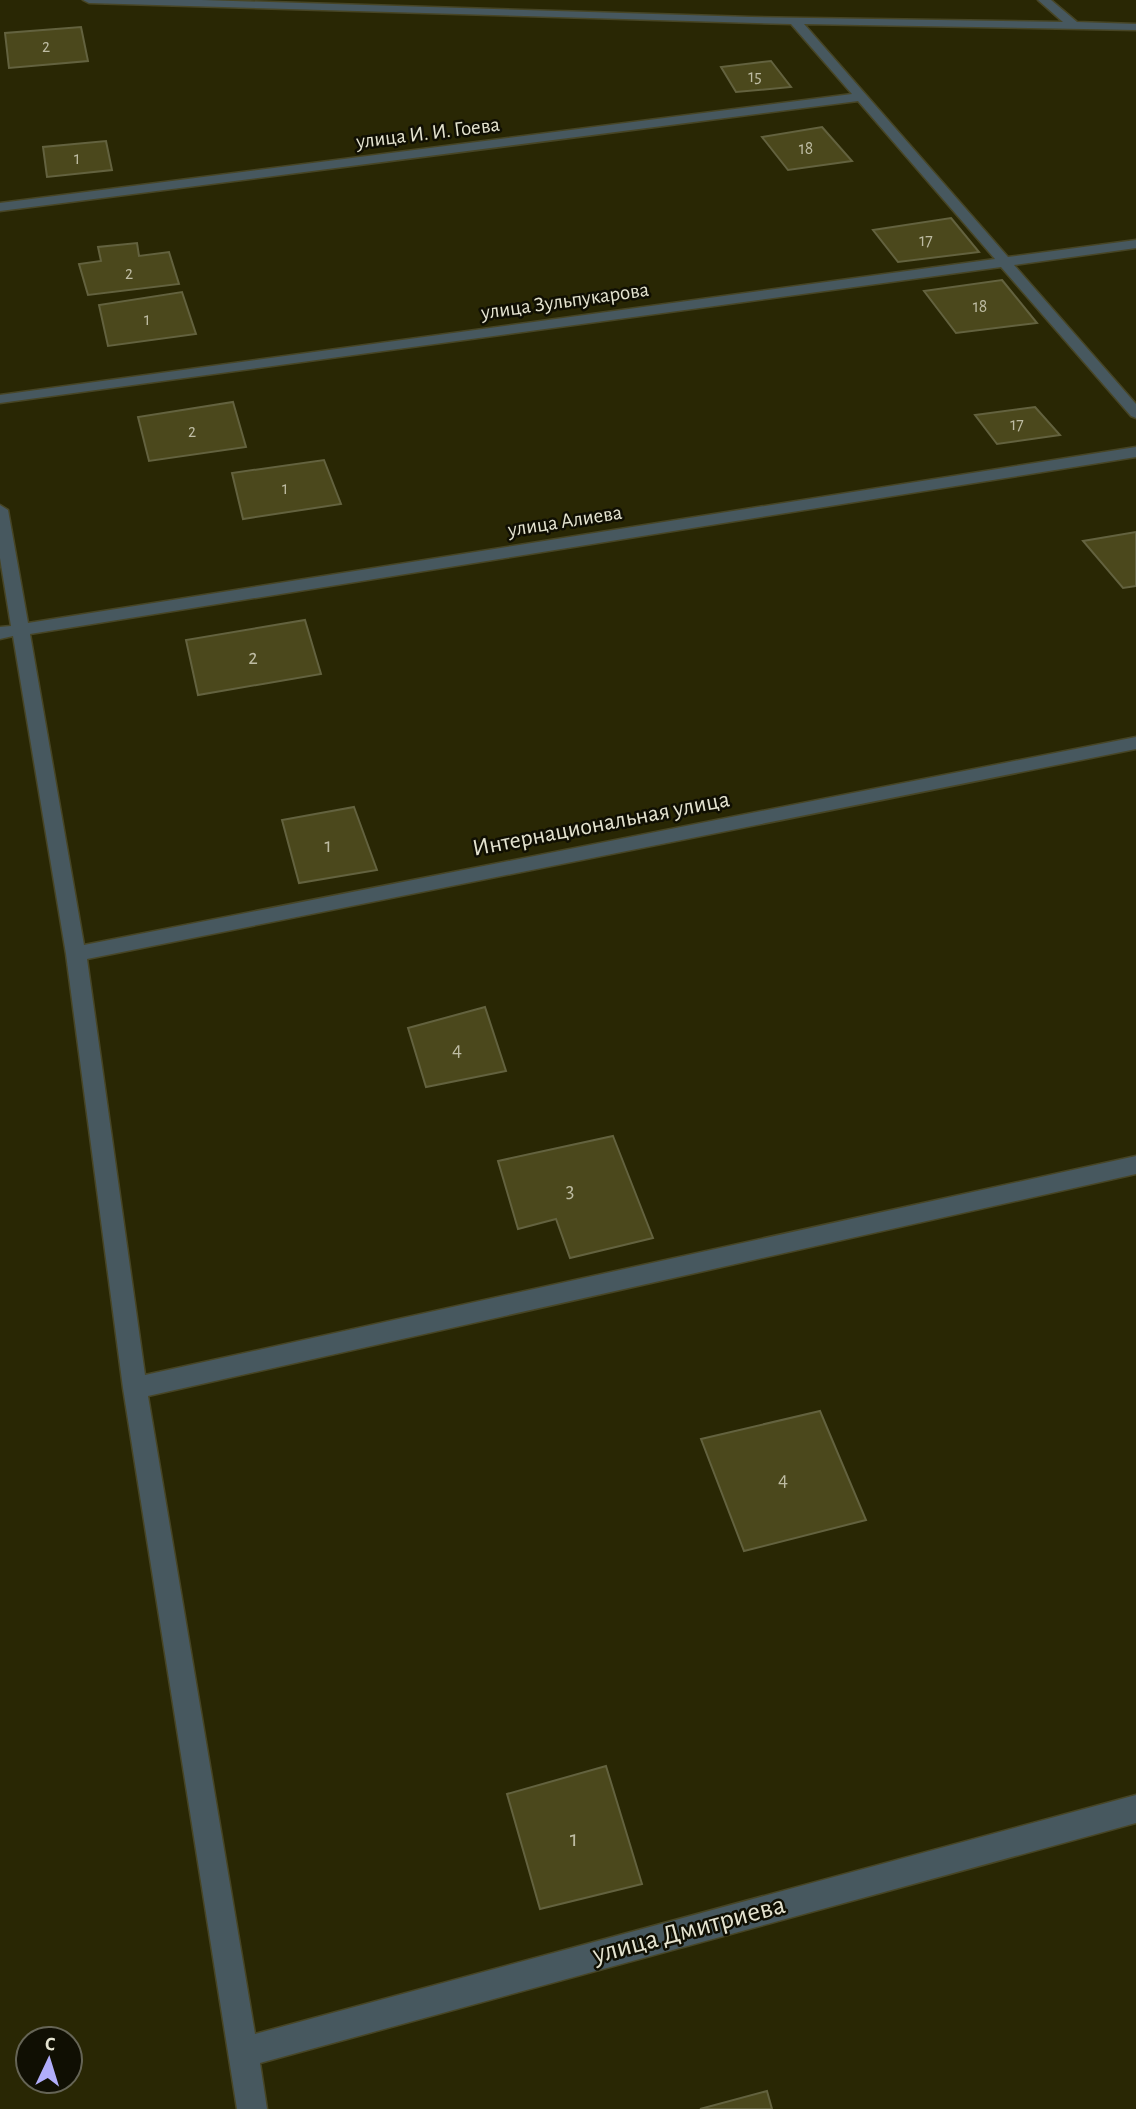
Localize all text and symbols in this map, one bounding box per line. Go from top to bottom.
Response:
house number: 2 [42,38,50,56]
house number: 15 [748,68,762,86]
street label: улица И. И. Гоева [354,114,501,152]
house number: 18 [799,140,813,158]
house number: 1 [74,150,80,168]
house number: 17 [919,232,933,250]
house number: 2 [125,265,133,283]
street label: улица Зульпукарова [479,279,651,323]
house number: 18 [973,298,987,316]
house number: 1 [144,311,150,329]
house number: 17 [1010,416,1024,434]
house number: 2 [188,423,196,441]
house number: 1 [282,480,288,498]
street label: улица Алиева [505,502,624,541]
house number: 2 [248,647,258,668]
street label: Интернациональная улица [470,787,732,861]
house number: 1 [324,835,332,856]
house number: 4 [452,1039,462,1060]
house number: 3 [566,1180,574,1201]
house number: 4 [778,1469,788,1490]
house number: 1 [570,1827,578,1851]
street label: улица Дмитриева [589,1891,788,1969]
north arrow [14,2025,84,2095]
text: С [44,2035,56,2054]

